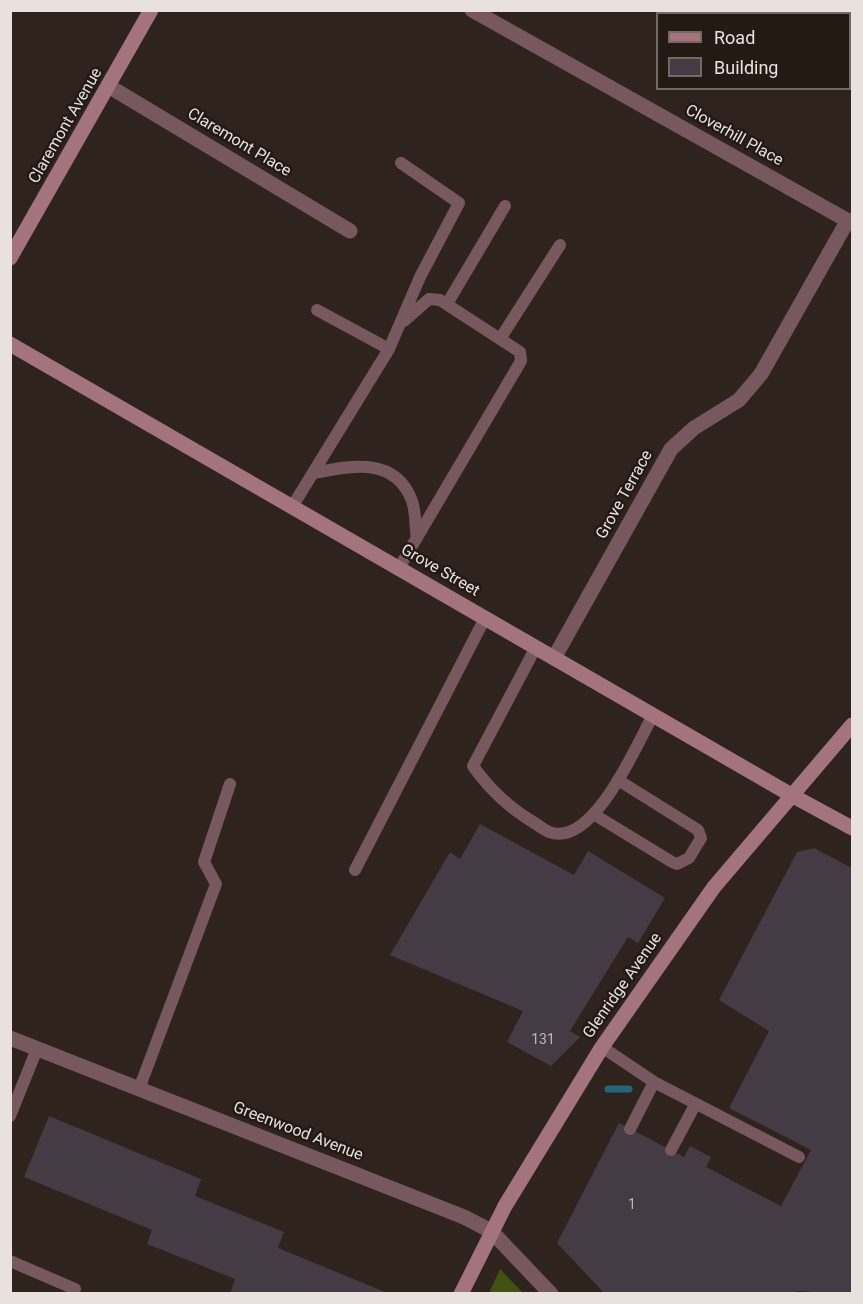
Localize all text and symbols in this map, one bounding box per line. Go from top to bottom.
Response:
legend [656,12,851,90]
text: Road [714,27,755,48]
text: Building [714,57,778,78]
street label: Claremont Avenue [25,65,107,187]
street label: Cloverhill Place [682,101,786,171]
street label: Claremont Place [184,105,294,181]
street label: Grove Terrace [593,447,657,543]
street label: Grove Street [397,541,483,601]
street label: Glenridge Avenue [580,930,666,1042]
house number: 131 [531,1032,555,1048]
street label: Greenwood Avenue [230,1098,366,1166]
house number: 1 [628,1197,636,1213]

